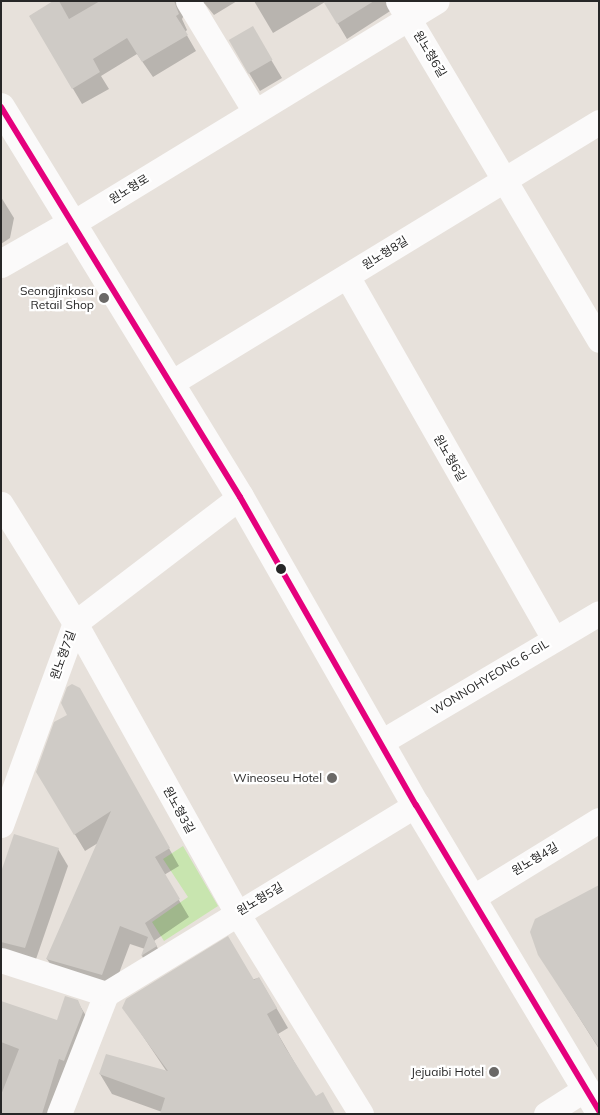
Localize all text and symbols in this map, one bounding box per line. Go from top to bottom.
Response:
street label: 원노형6길 [411,28,449,80]
street label: 원노형로 [106,171,152,207]
street label: 원노형8길 [359,233,411,273]
place label: Seongjinkosa Retail Shop [20,284,94,312]
marker: Seongjinkosa Retail Shop [98,292,110,304]
street label: 원노형6길 [431,432,469,484]
unlabelled marker [276,564,286,574]
street label: 원노형7길 [47,628,79,682]
street label: WONNOHYEONG 6-GIL [429,636,551,718]
place label: Wineoseu Hotel [233,771,322,785]
marker: Wineoseu Hotel [326,772,338,784]
street label: 원노형3길 [160,784,198,836]
street label: 원노형4길 [509,840,561,878]
street label: 원노형5길 [234,880,286,918]
place label: Jejuaibi Hotel [411,1065,484,1079]
marker: Jejuaibi Hotel [488,1066,500,1078]

